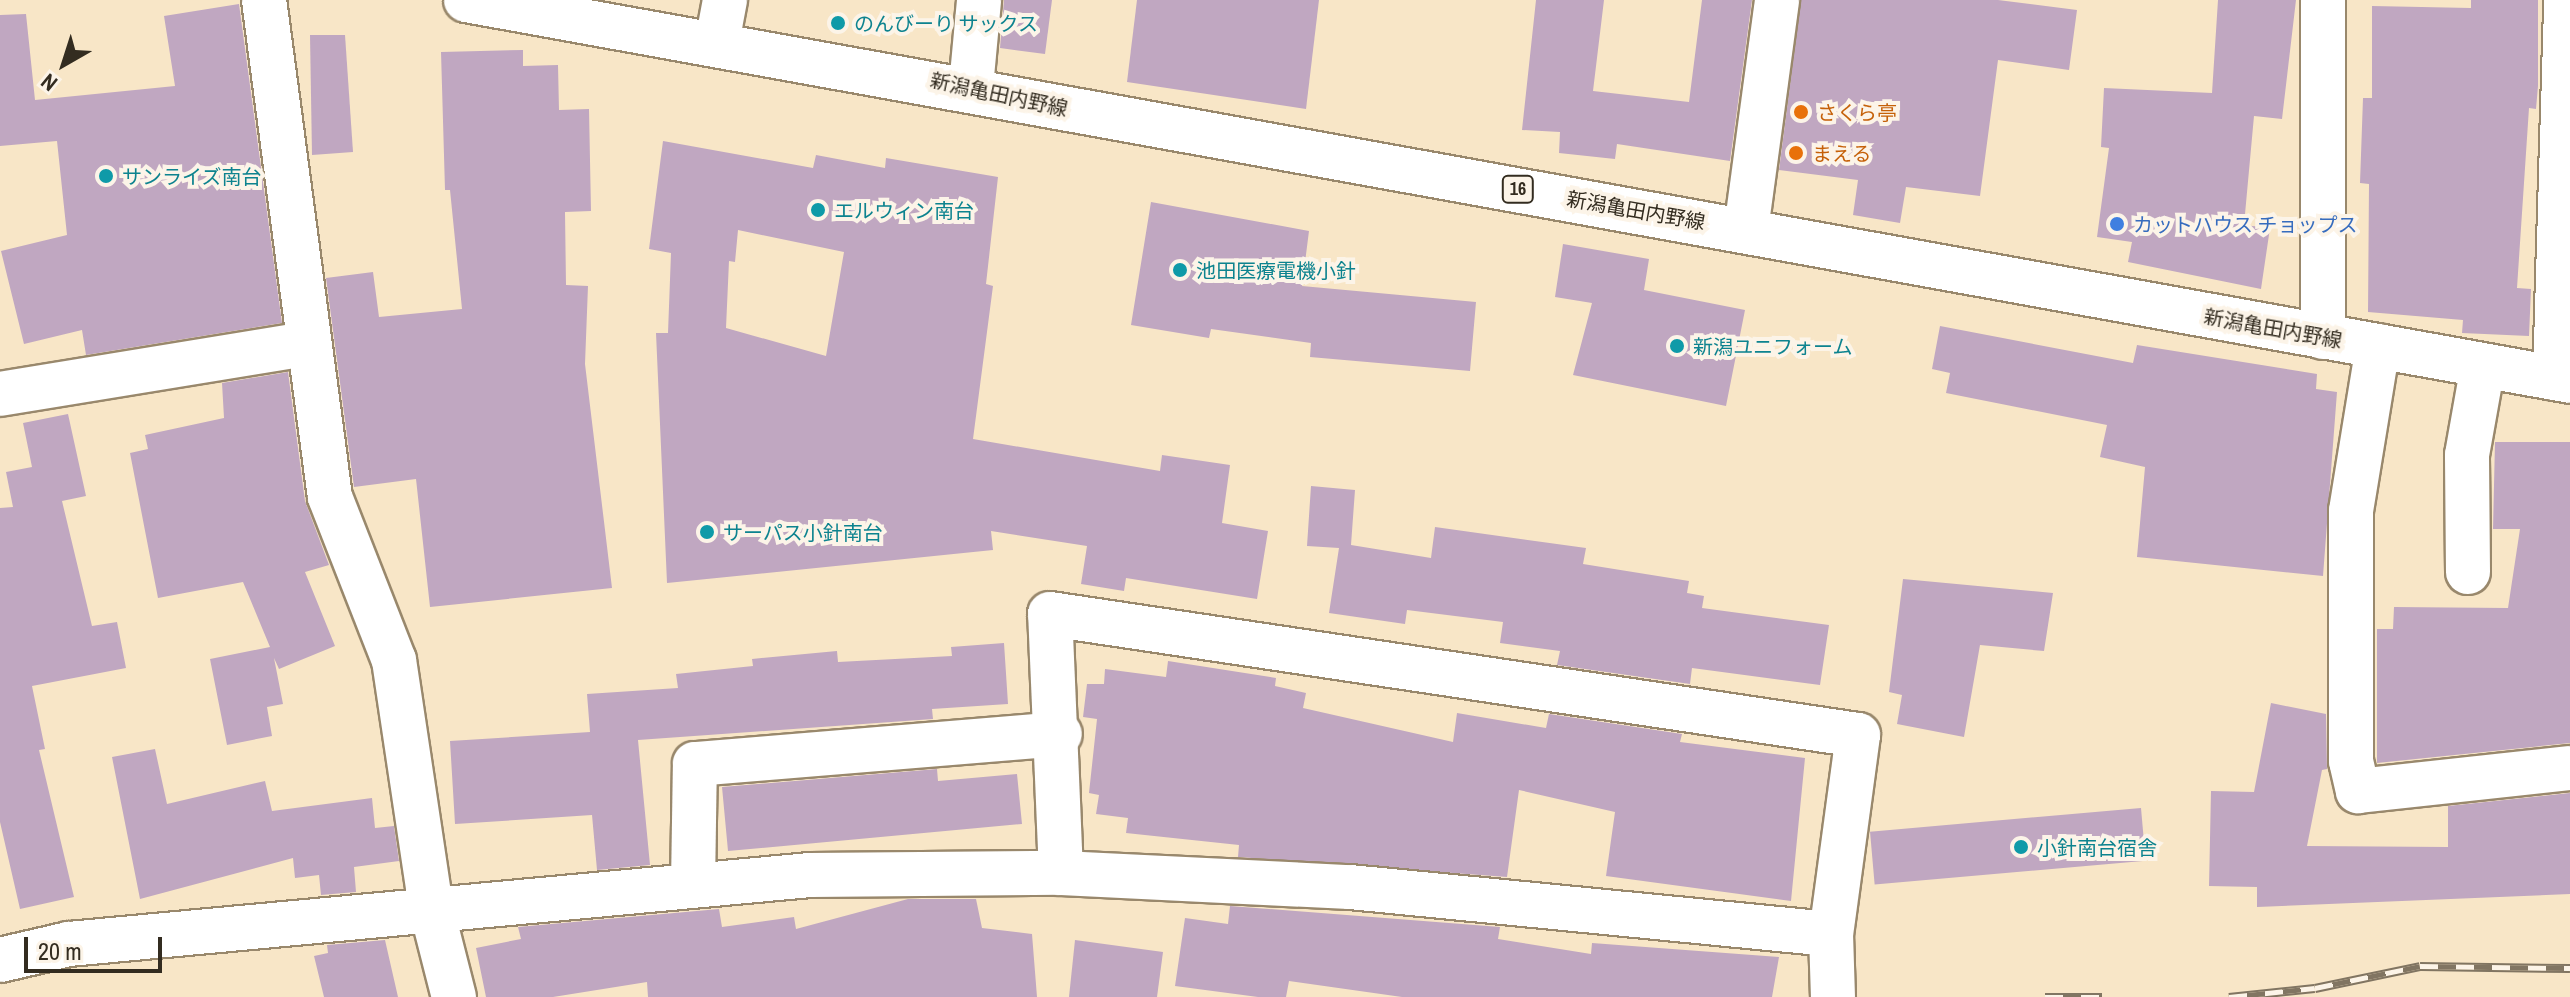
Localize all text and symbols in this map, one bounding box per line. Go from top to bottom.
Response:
place label: のんびーり サックス [854,11,1039,35]
marker: のんびーり サックス [829,14,847,32]
north arrow [24,24,104,104]
text: N [34,67,63,98]
street label: 新潟亀田内野線 [928,68,1070,120]
place label: さくら亭 [1817,100,1897,124]
marker: さくら亭 [1792,103,1810,121]
place label: まえる [1812,141,1872,165]
marker: まえる [1787,144,1805,162]
place label: サンライズ南台 [122,164,262,188]
marker: サンライズ南台 [97,167,115,185]
road number: 16 [1500,175,1536,203]
street label: 新潟亀田内野線 [1565,186,1707,234]
place label: エルウィン南台 [834,198,974,222]
marker: エルウィン南台 [809,201,827,219]
place label: カットハウス チョップス [2133,212,2358,236]
marker: カットハウス チョップス [2108,215,2126,233]
place label: 池田医療電機小針 [1196,258,1356,282]
marker: 池田医療電機小針 [1171,261,1189,279]
street label: 新潟亀田内野線 [2202,304,2344,352]
place label: 新潟ユニフォーム [1693,334,1853,358]
marker: 新潟ユニフォーム [1668,337,1686,355]
place label: サーパス小針南台 [723,520,883,544]
marker: サーパス小針南台 [698,523,716,541]
place label: 小針南台宿舎 [2037,835,2157,859]
marker: 小針南台宿舎 [2012,838,2030,856]
scale bar [28,921,166,971]
text: 20 m [38,935,82,967]

